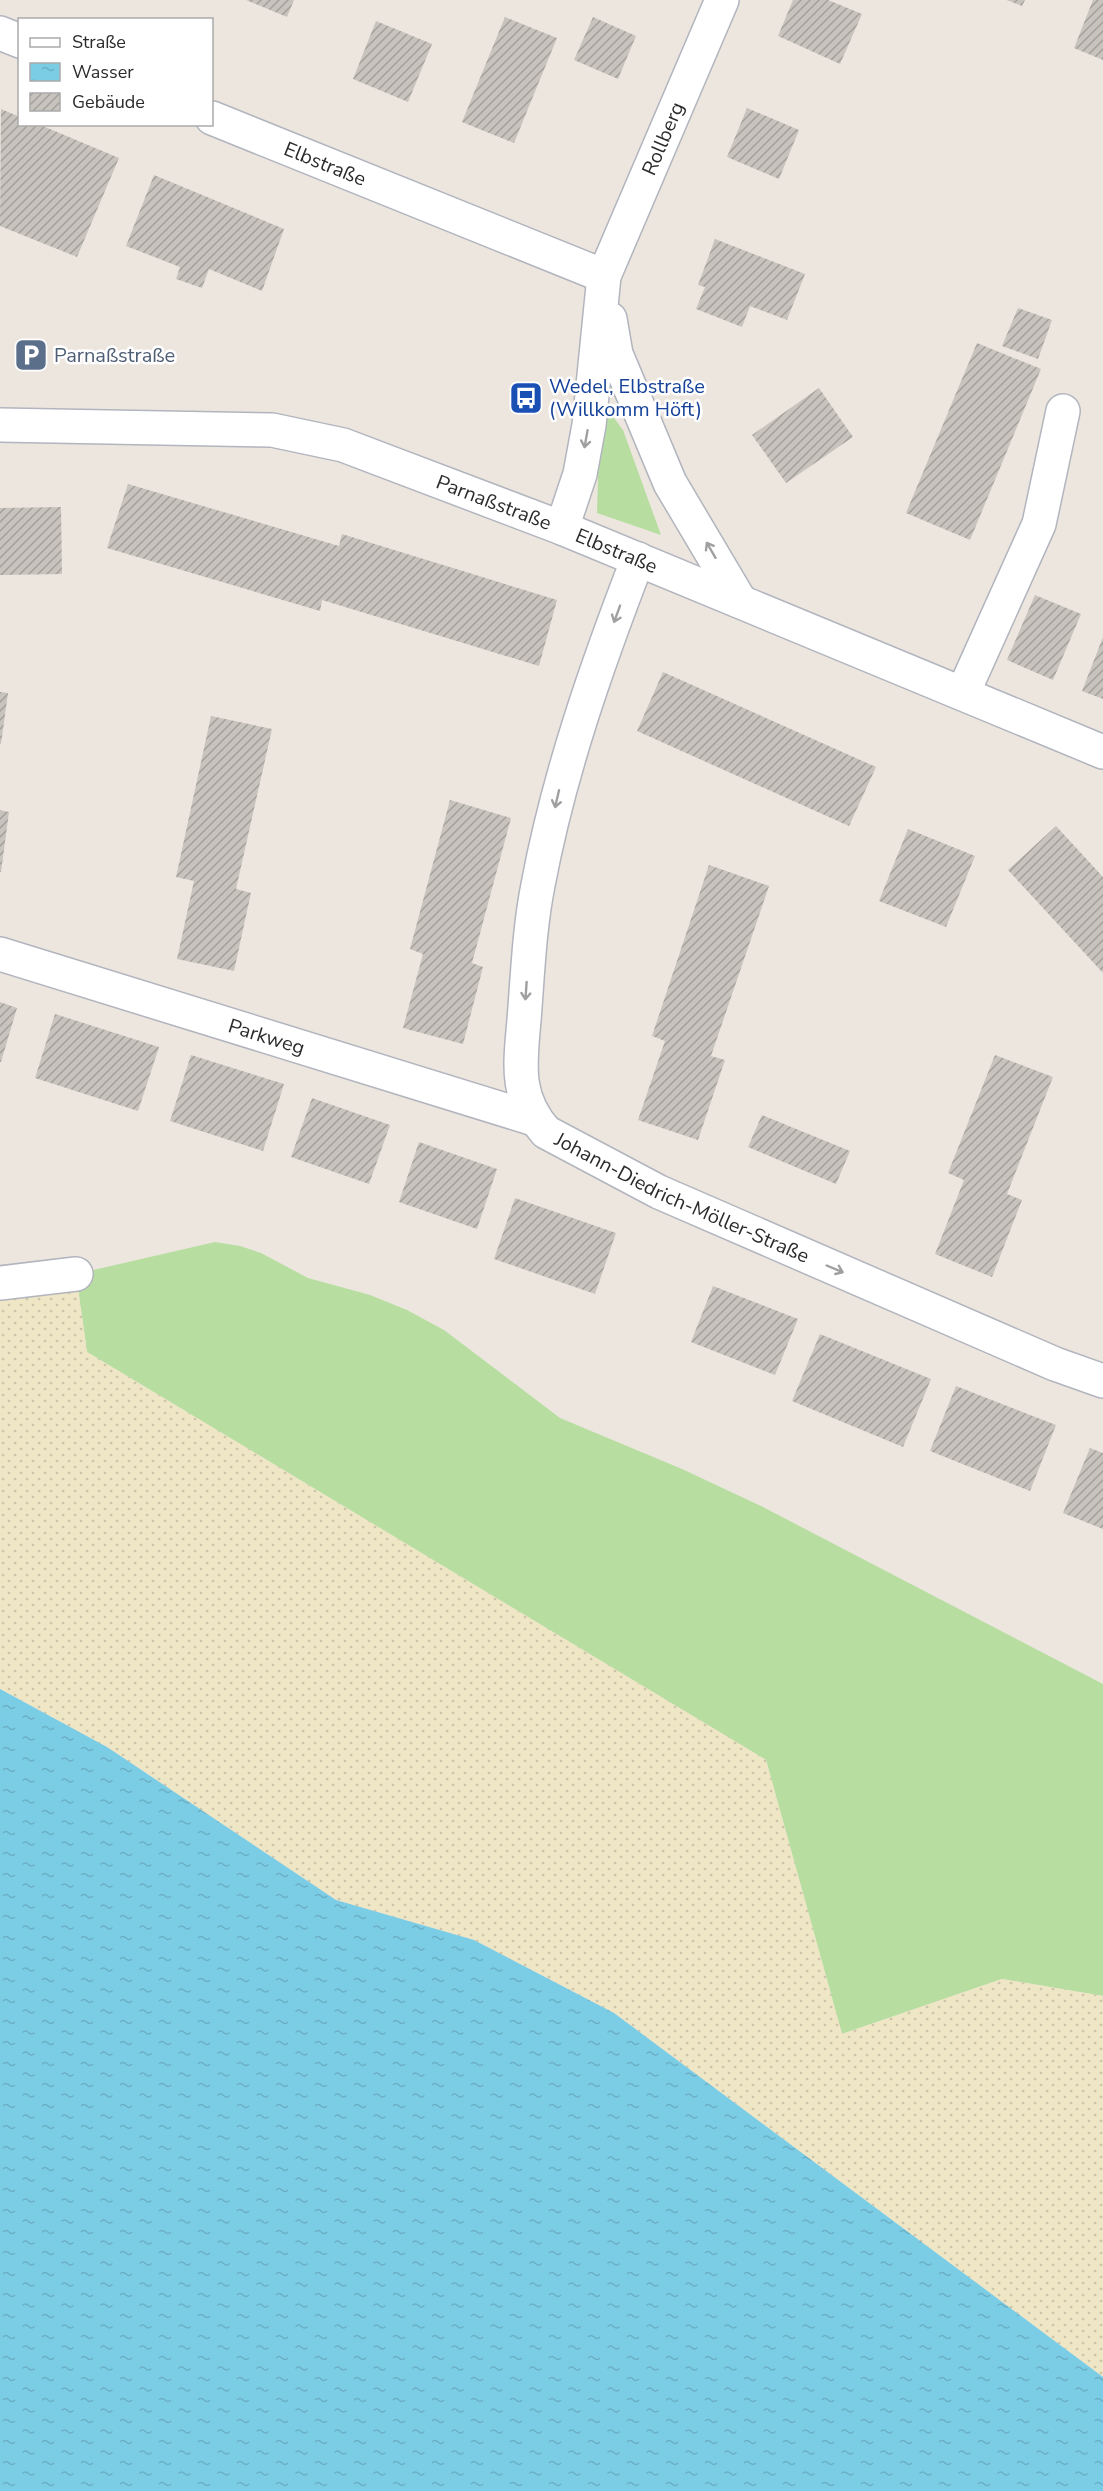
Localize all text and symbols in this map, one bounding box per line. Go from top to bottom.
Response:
legend [18,18,213,126]
text: Straße [72,30,126,54]
text: Wasser [72,60,134,84]
text: Gebäude [72,90,145,114]
street label: Rollberg [636,98,691,180]
street label: Elbstraße [280,135,370,193]
parking icon: Parnaßstraße [13,337,49,373]
place label: Parnaßstraße [54,342,175,369]
place label: Wedel, Elbstraße (Willkomm Höft) [549,373,705,423]
bus stop icon: Wedel, Elbstraße (Willkomm Höft) [508,380,544,416]
one-way arrow [581,429,592,448]
street label: Parnaßstraße [432,469,555,537]
street label: Elbstraße [571,522,662,580]
one-way arrow [704,542,716,559]
one-way arrow [610,604,621,622]
one-way arrow [551,789,562,808]
one-way arrow [521,981,532,1001]
street label: Parkweg [225,1012,308,1061]
street label: Johann-Diedrich-Möller-Straße [549,1126,814,1270]
one-way arrow [825,1263,843,1275]

